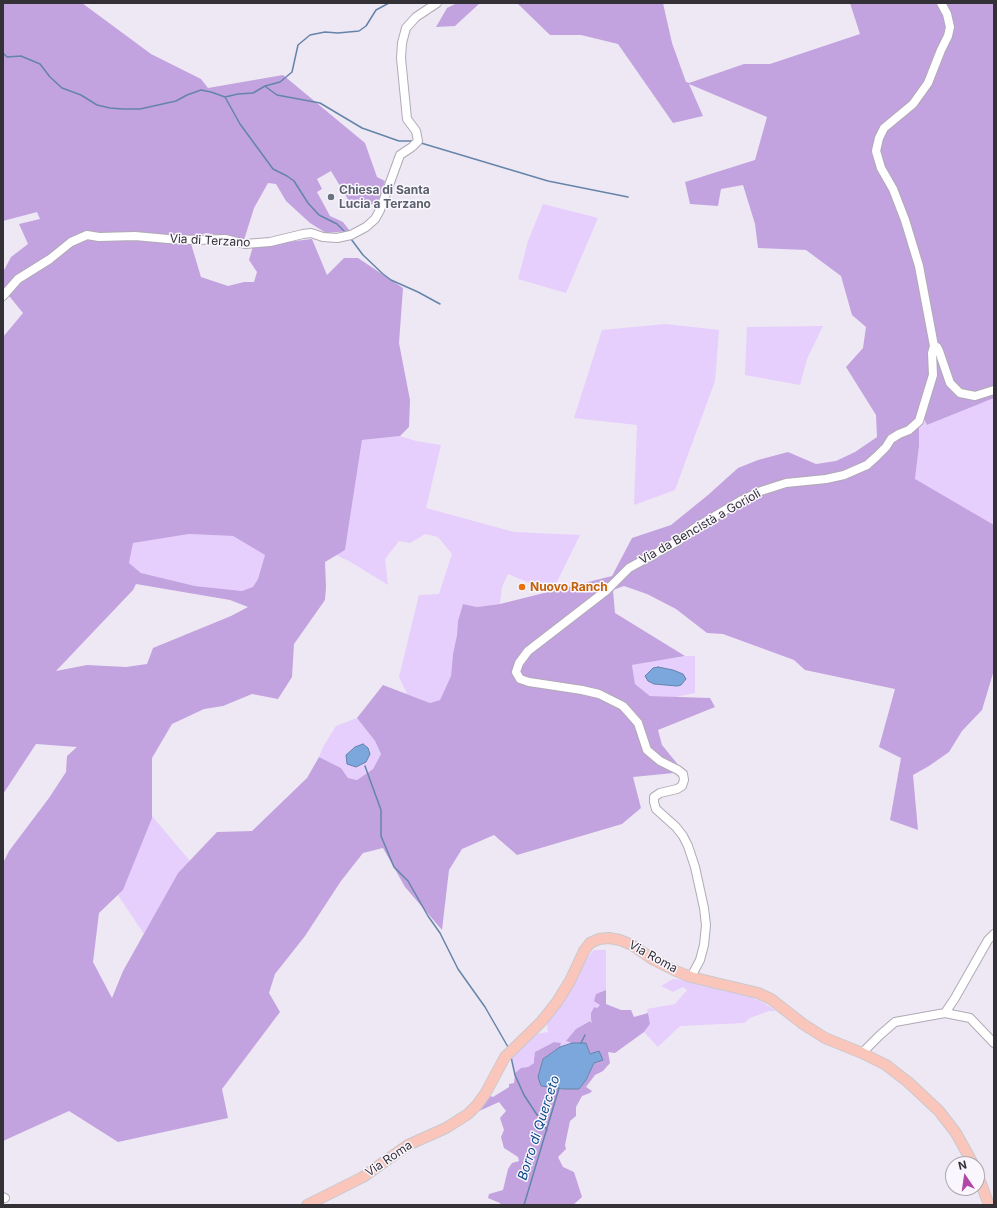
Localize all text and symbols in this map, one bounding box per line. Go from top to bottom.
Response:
place label: Chiesa di Santa Lucia a Terzano [339,183,431,211]
marker: Chiesa di Santa Lucia a Terzano [326,192,336,202]
street label: Via di Terzano [169,232,251,250]
street label: Via da Bencistà a Gorioli [637,486,763,568]
place label: Nuovo Ranch [530,580,608,594]
marker: Nuovo Ranch [517,582,527,592]
street label: Via Roma [626,938,680,976]
water label: Borro di Querceto [515,1074,563,1182]
street label: Via Roma [363,1138,415,1180]
north arrow [945,1156,985,1196]
text: N [957,1158,968,1173]

